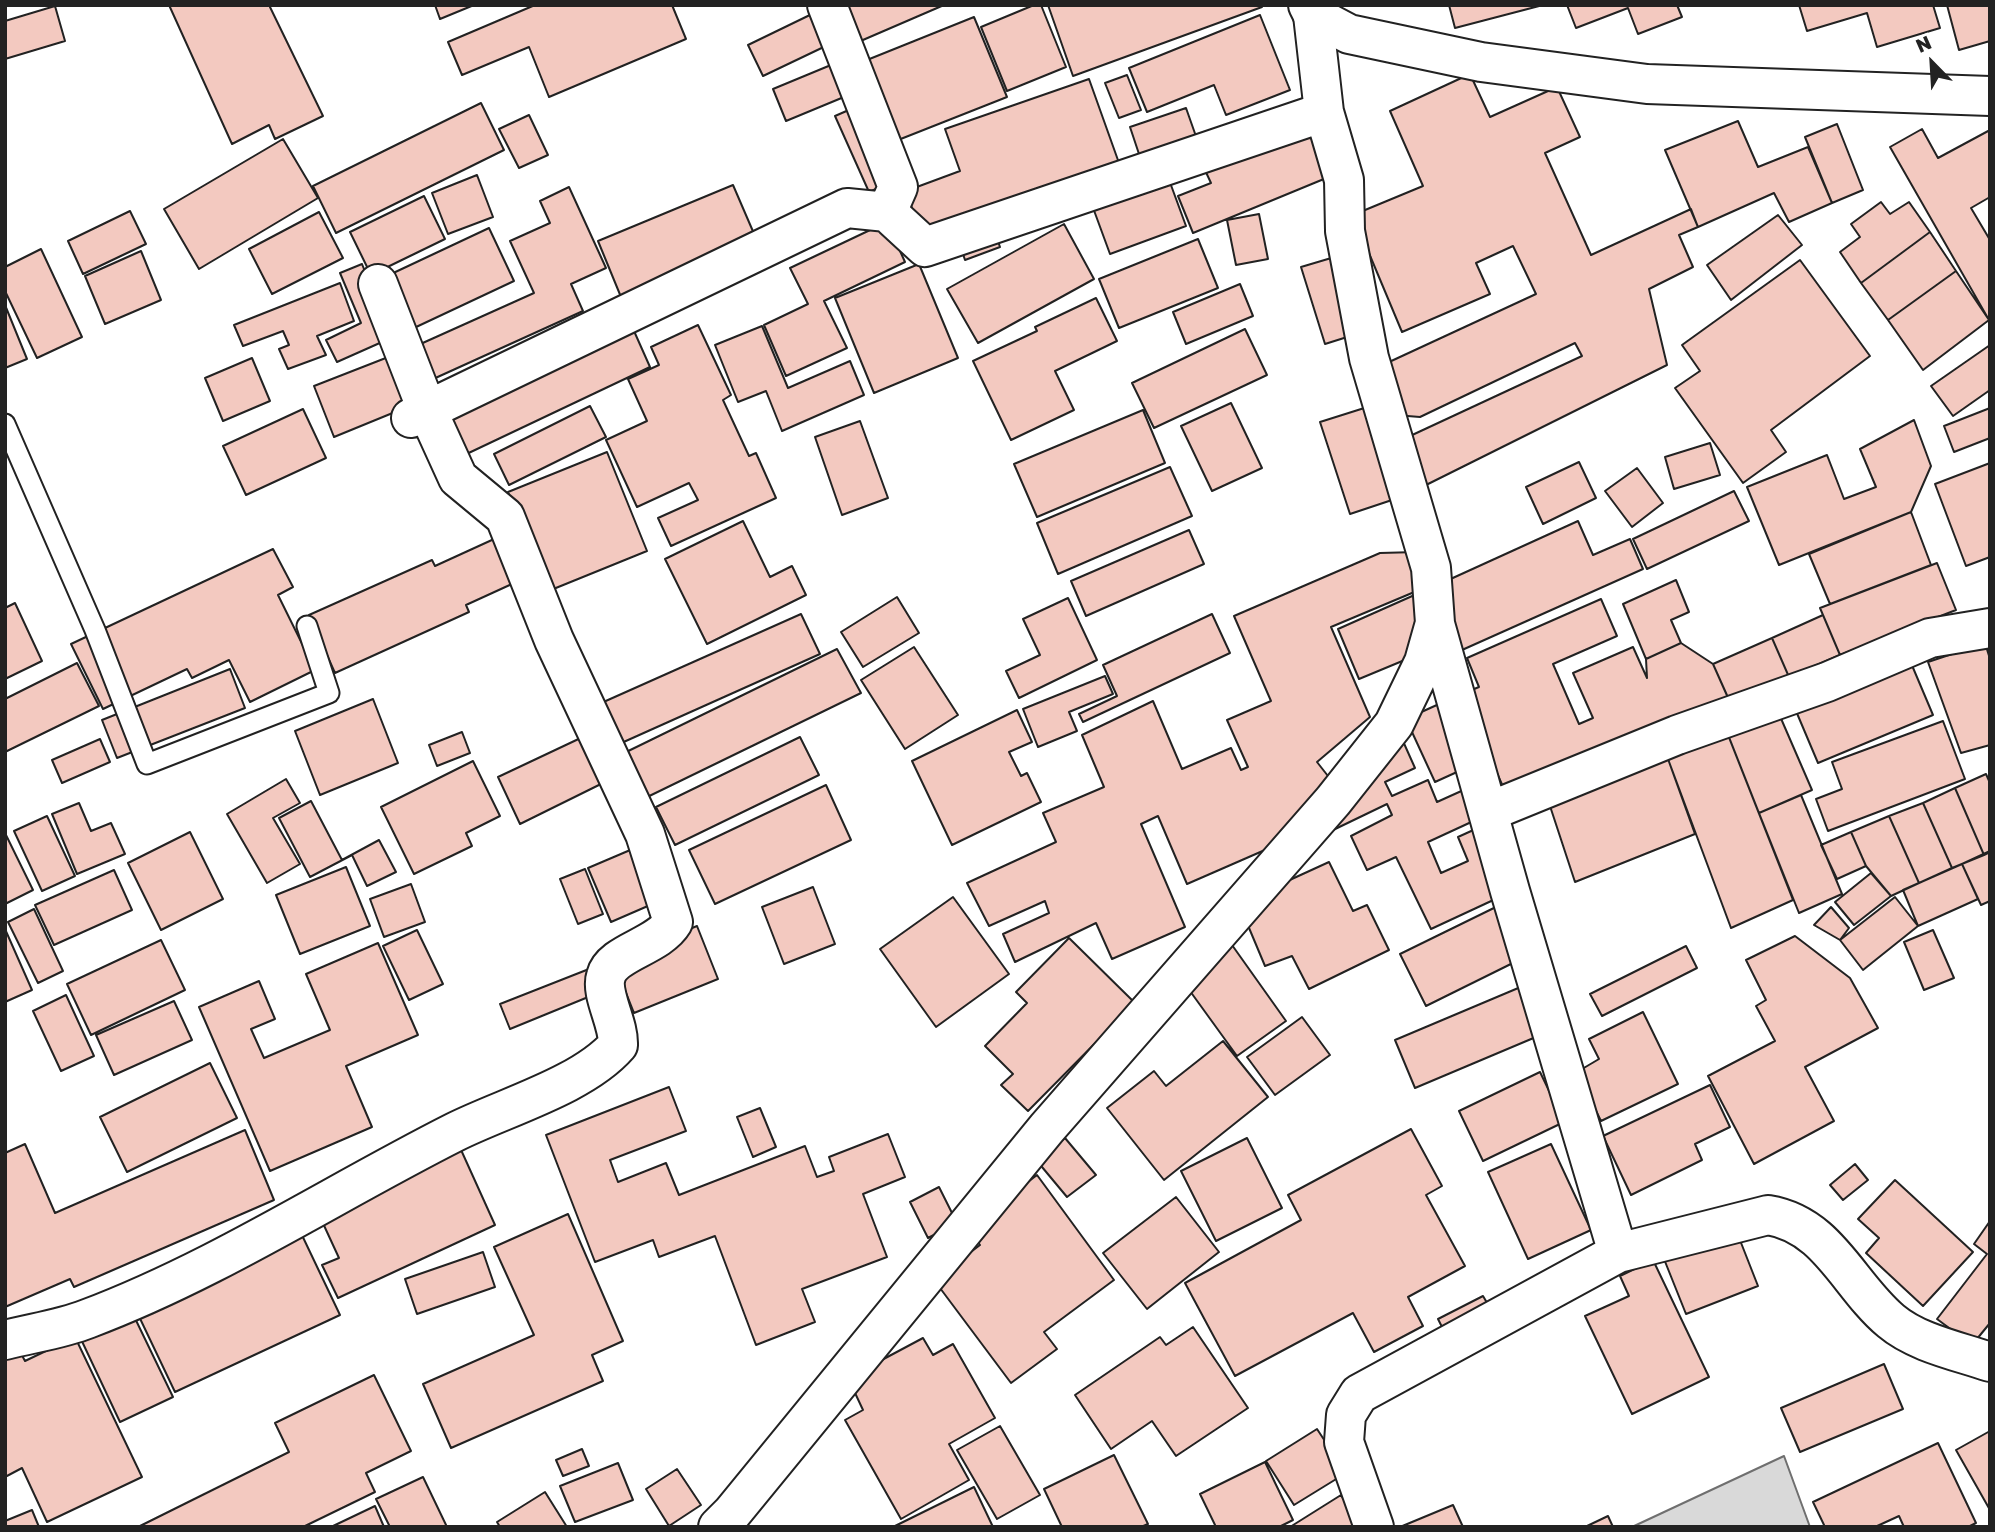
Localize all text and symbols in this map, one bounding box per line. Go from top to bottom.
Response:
north arrow [1897,28,1967,98]
text: N [1912,30,1935,57]

